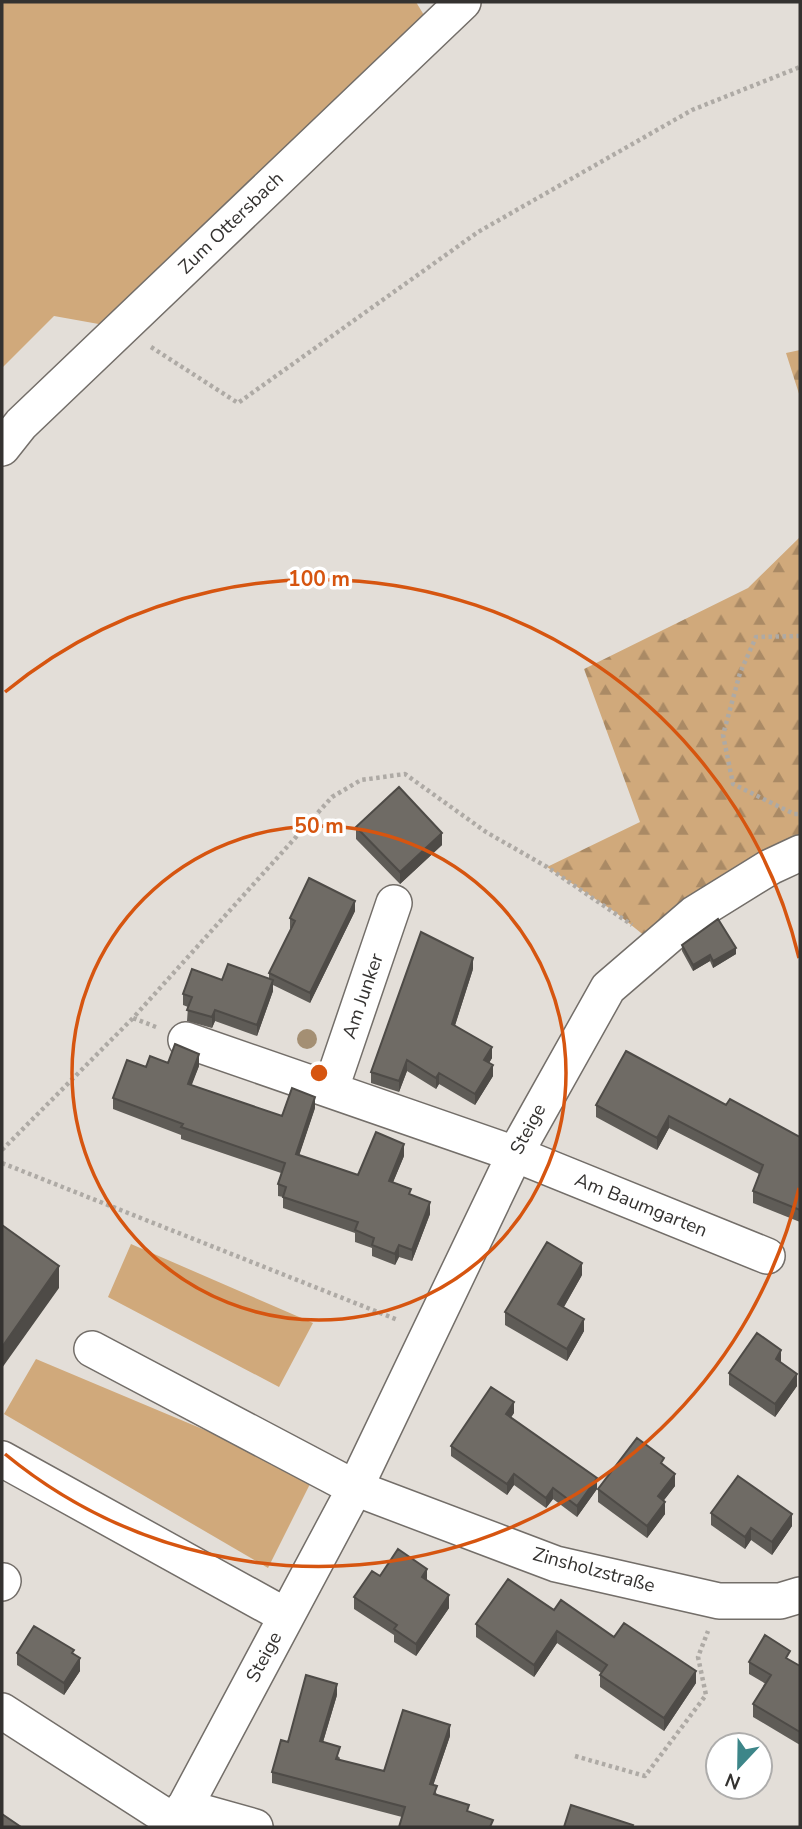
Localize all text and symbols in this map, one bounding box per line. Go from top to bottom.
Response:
street label: Zum Ottersbach [173,166,289,280]
text: 100 m [288,565,350,593]
text: 50 m [294,812,344,840]
street label: Am Junker [336,950,390,1042]
centre of rings [307,1061,331,1085]
street label: Steige [504,1099,552,1159]
street label: Am Baumgarten [571,1167,711,1243]
street label: Zinsholzstraße [530,1541,658,1599]
street label: Steige [240,1627,288,1687]
north arrow [704,1731,774,1801]
text: N [722,1766,744,1796]

